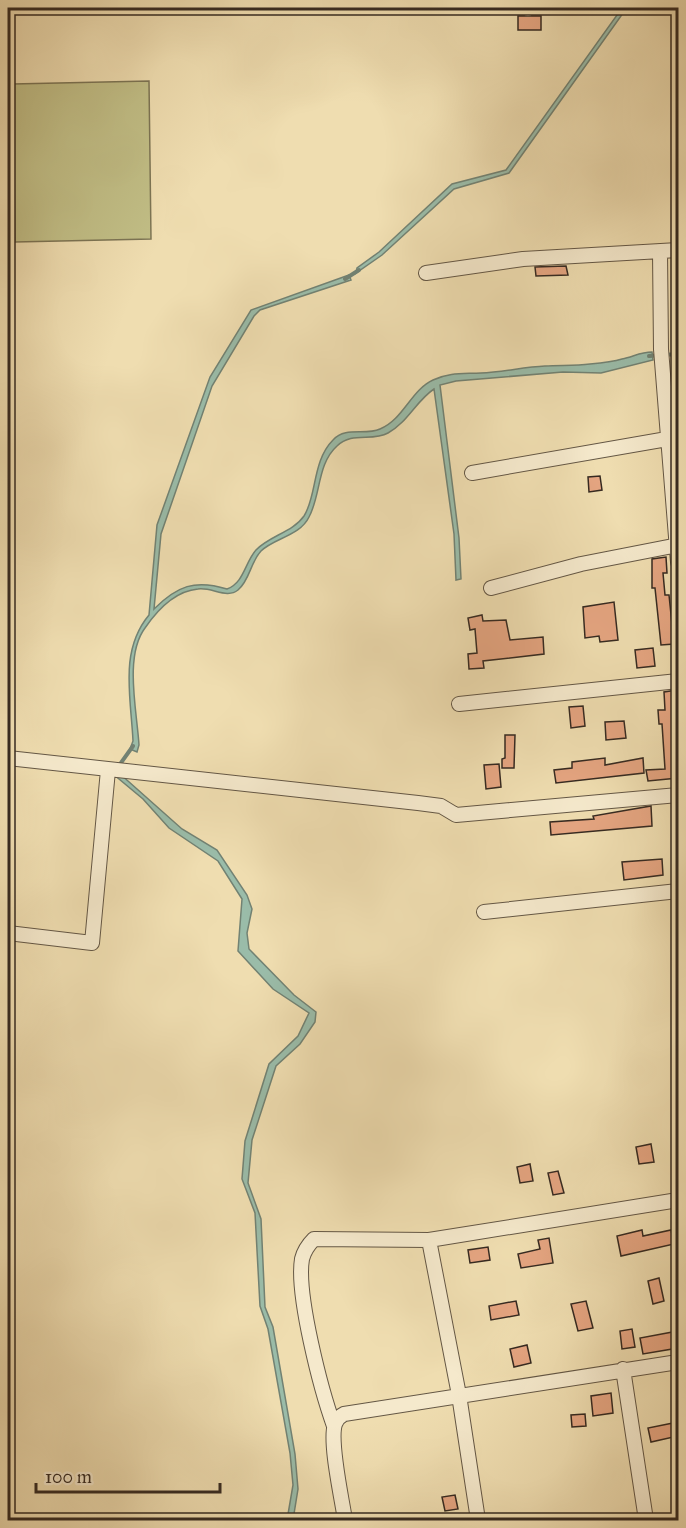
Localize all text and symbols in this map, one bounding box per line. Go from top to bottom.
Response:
scale bar [36,1456,220,1494]
text: 100 m [45,1466,92,1488]

